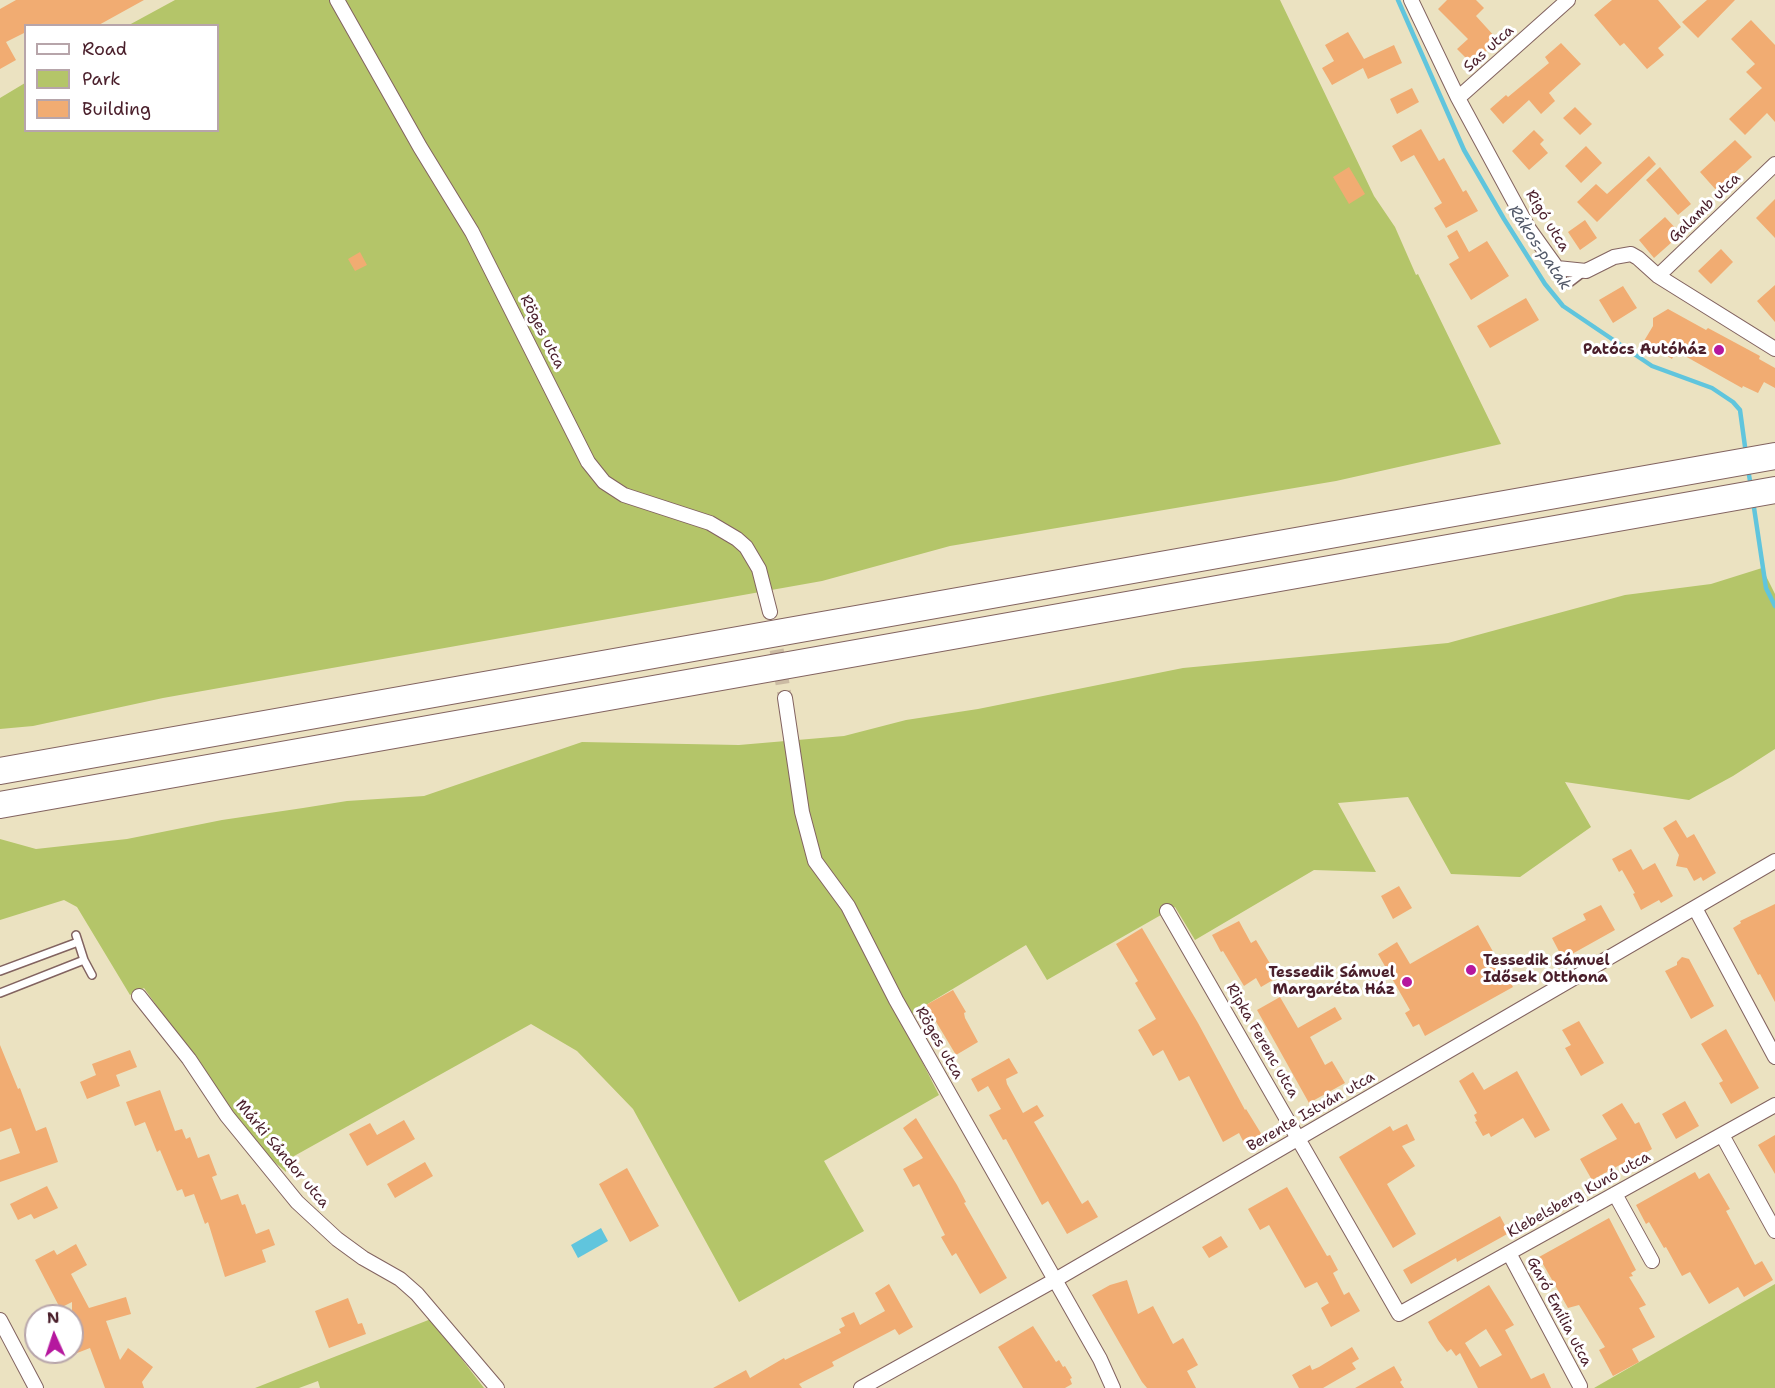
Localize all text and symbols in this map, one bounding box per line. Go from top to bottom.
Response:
street label: Sas utca [1460,22,1518,76]
legend [24,24,219,132]
text: Road [82,37,127,61]
text: Park [82,67,121,91]
text: Building [82,97,151,121]
street label: Galamb utca [1665,169,1745,247]
street label: Rigó utca [1521,187,1573,255]
water label: Rákos-patak [1503,202,1575,294]
street label: Röges utca [516,292,568,372]
place label: Patócs Autóház [1583,341,1707,359]
marker: Patócs Autóház [1712,343,1726,357]
place label: Tessedik Sámuel Idősek Otthona [1483,952,1610,987]
marker: Tessedik Sámuel Idősek Otthona [1464,963,1478,977]
place label: Tessedik Sámuel Margaréta Ház [1268,964,1395,999]
marker: Tessedik Sámuel Margaréta Ház [1400,975,1414,989]
street label: Ripka Ferenc utca [1222,981,1302,1101]
street label: Röges utca [911,1004,967,1082]
street label: Berente István utca [1244,1068,1378,1156]
street label: Márki Sándor utca [231,1096,333,1212]
street label: Klebelsberg Kunó utca [1504,1148,1654,1242]
street label: Garó Emília utca [1523,1254,1595,1370]
north arrow [24,1304,84,1364]
text: N [46,1307,60,1328]

